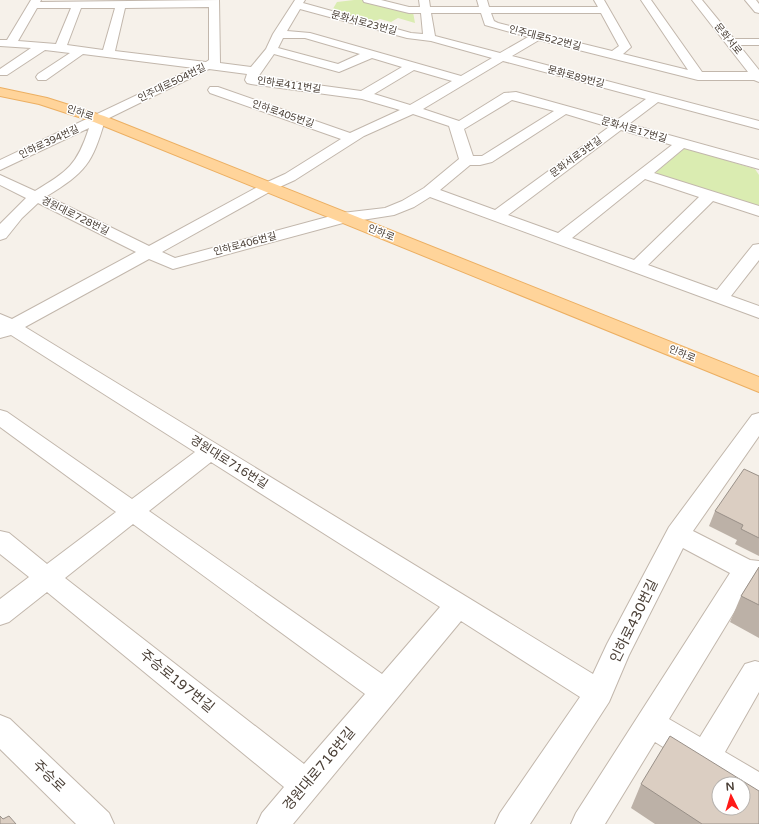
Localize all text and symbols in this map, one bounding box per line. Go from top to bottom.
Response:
street label: 문화서로23번길 [330,8,398,38]
street label: 문화서로 [712,21,744,57]
street label: 인주대로522번길 [508,23,582,53]
street label: 인주대로504번길 [136,61,208,105]
street label: 문화로89번길 [546,64,606,90]
street label: 인하로411번길 [256,75,322,95]
street label: 인하로405번길 [250,98,316,130]
street label: 인하로 [65,103,95,123]
street label: 문화서로17번길 [600,115,668,145]
street label: 인하로394번길 [17,123,81,161]
street label: 문화서로3번길 [548,134,604,180]
street label: 경원대로728번길 [39,194,111,238]
street label: 인하로 [366,222,396,244]
street label: 인하로406번길 [212,230,278,258]
street label: 인하로 [667,343,697,365]
street label: 경원대로716번길 [188,433,270,491]
street label: 인하로430번길 [606,576,662,666]
street label: 주승로197번길 [136,646,218,716]
street label: 경원대로716번길 [279,724,359,814]
street label: 주승로 [29,756,69,796]
north arrow [711,776,751,816]
text: N [725,780,735,793]

